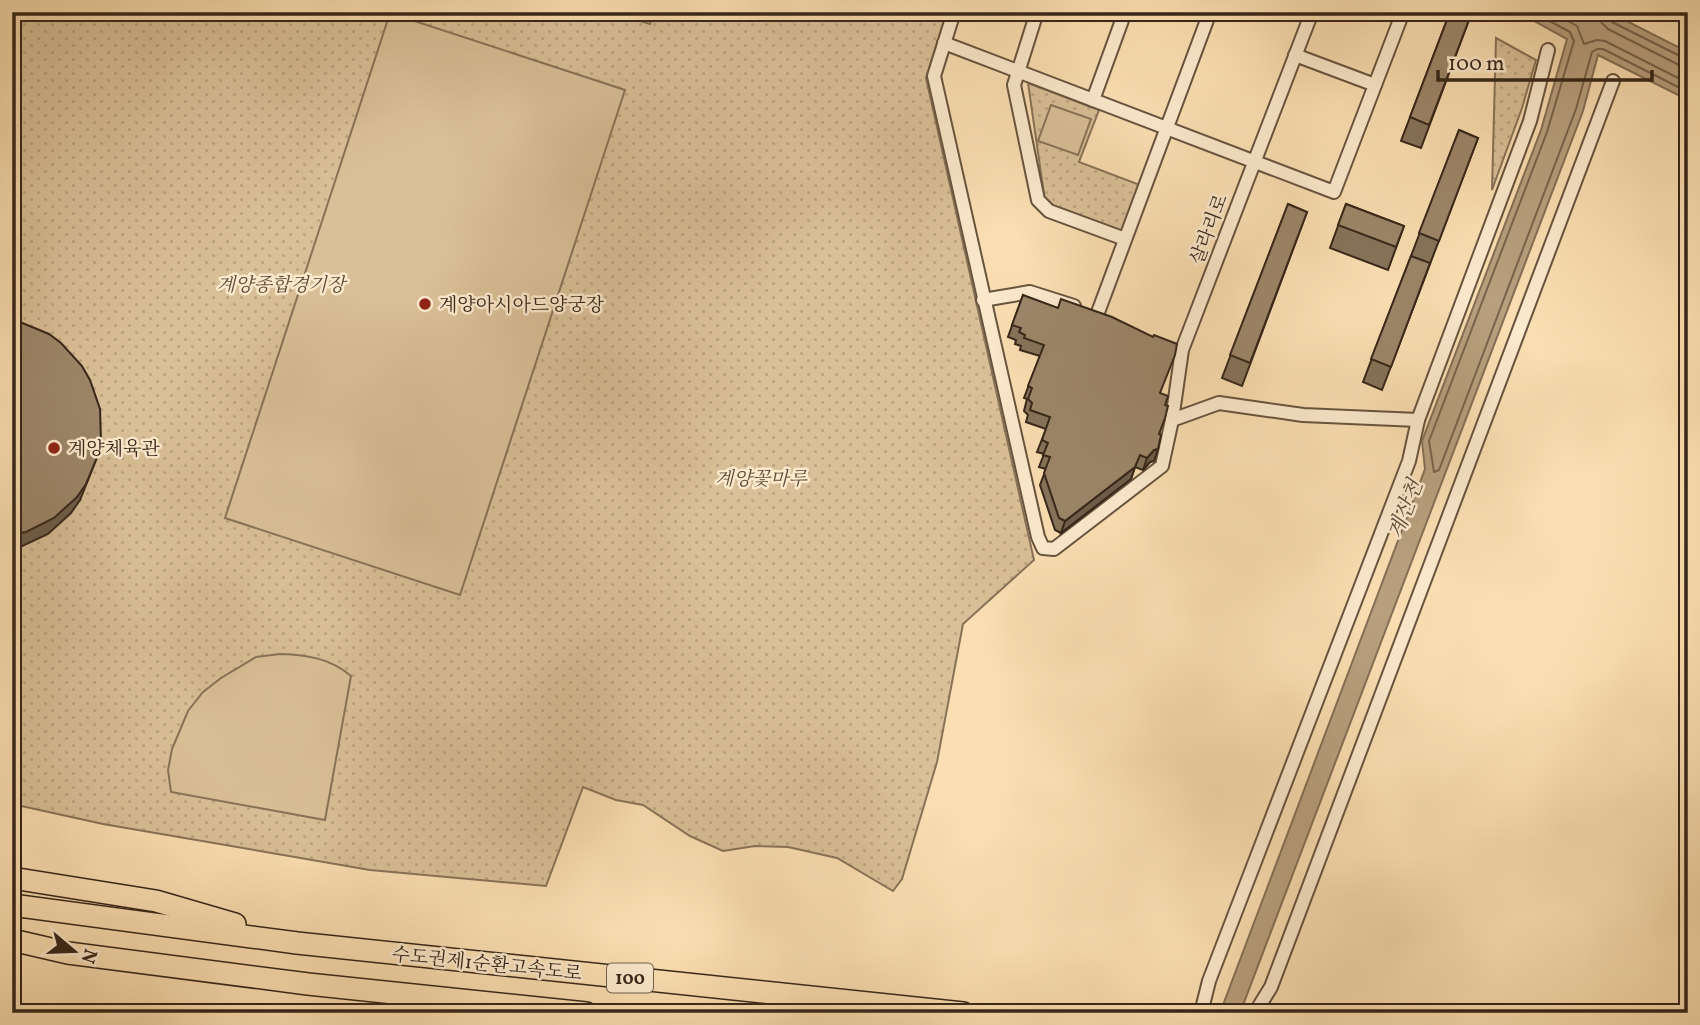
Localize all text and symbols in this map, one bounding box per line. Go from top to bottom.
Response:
scale bar [1438,38,1651,82]
text: 100 m [1448,50,1505,79]
street label: 살라리로 [1185,191,1235,269]
park label: 계양종합경기장 [217,273,348,299]
place label: 계양아시아드양궁장 [439,293,605,319]
marker: 계양아시아드양궁장 [417,296,433,312]
place label: 계양체육관 [68,437,160,463]
marker: 계양체육관 [46,440,62,456]
park label: 계양꽃마루 [715,467,809,493]
water label: 계산천 [1382,474,1431,543]
north arrow [38,916,108,986]
street label: 수도권제1순환고속도로 [390,942,583,988]
text: N [74,945,103,967]
road number: 100 [607,964,653,993]

